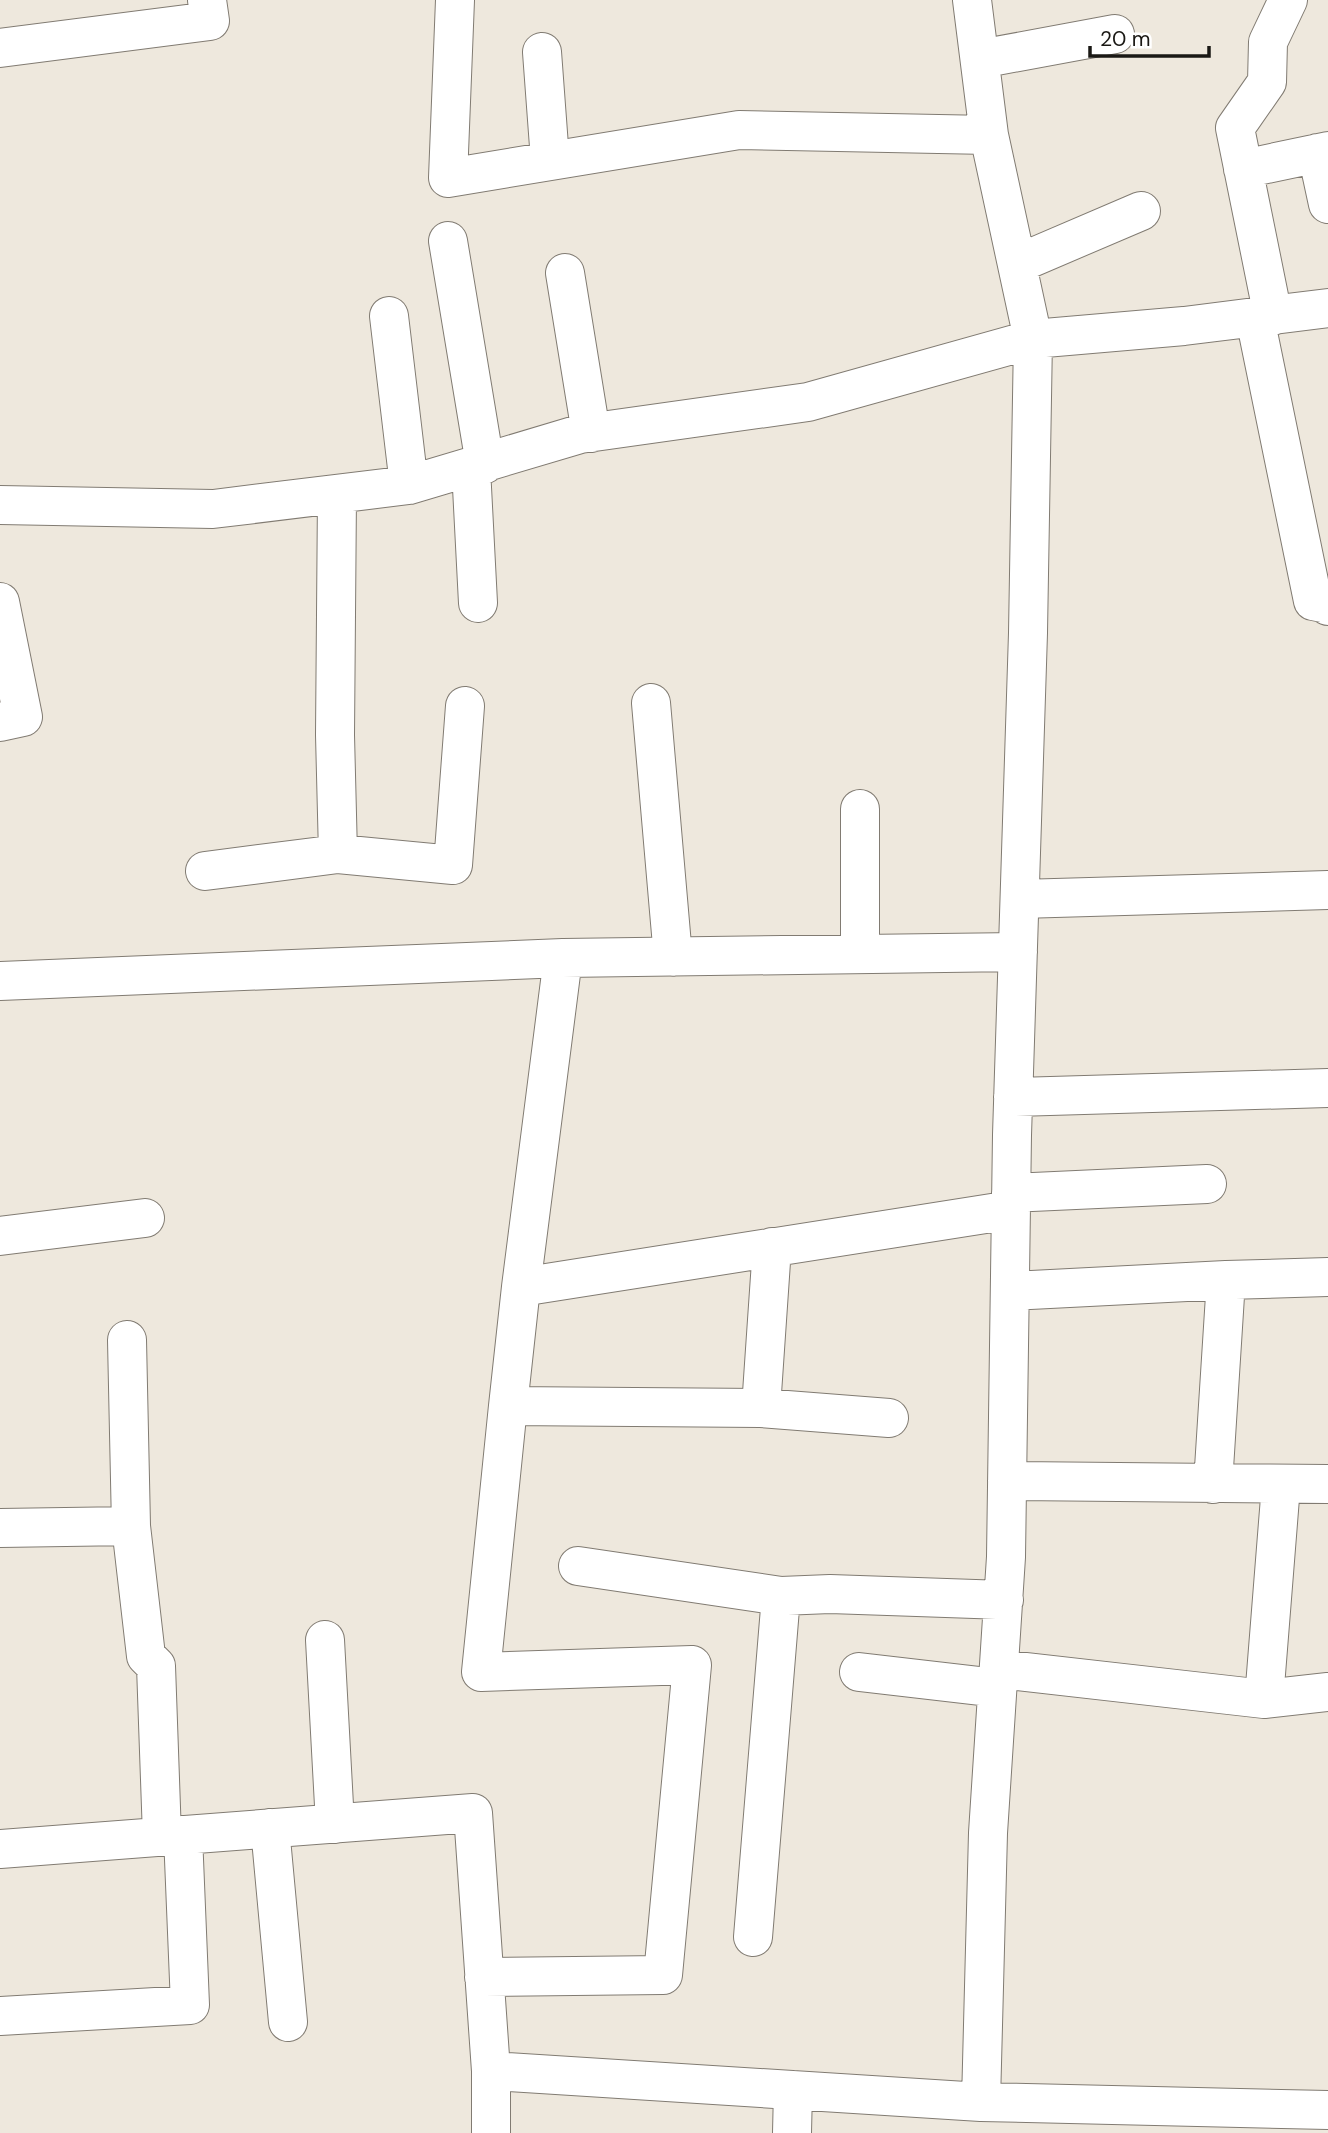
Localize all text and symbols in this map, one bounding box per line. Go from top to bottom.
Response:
scale bar [1090,14,1209,58]
text: 20 m [1100,25,1151,53]

